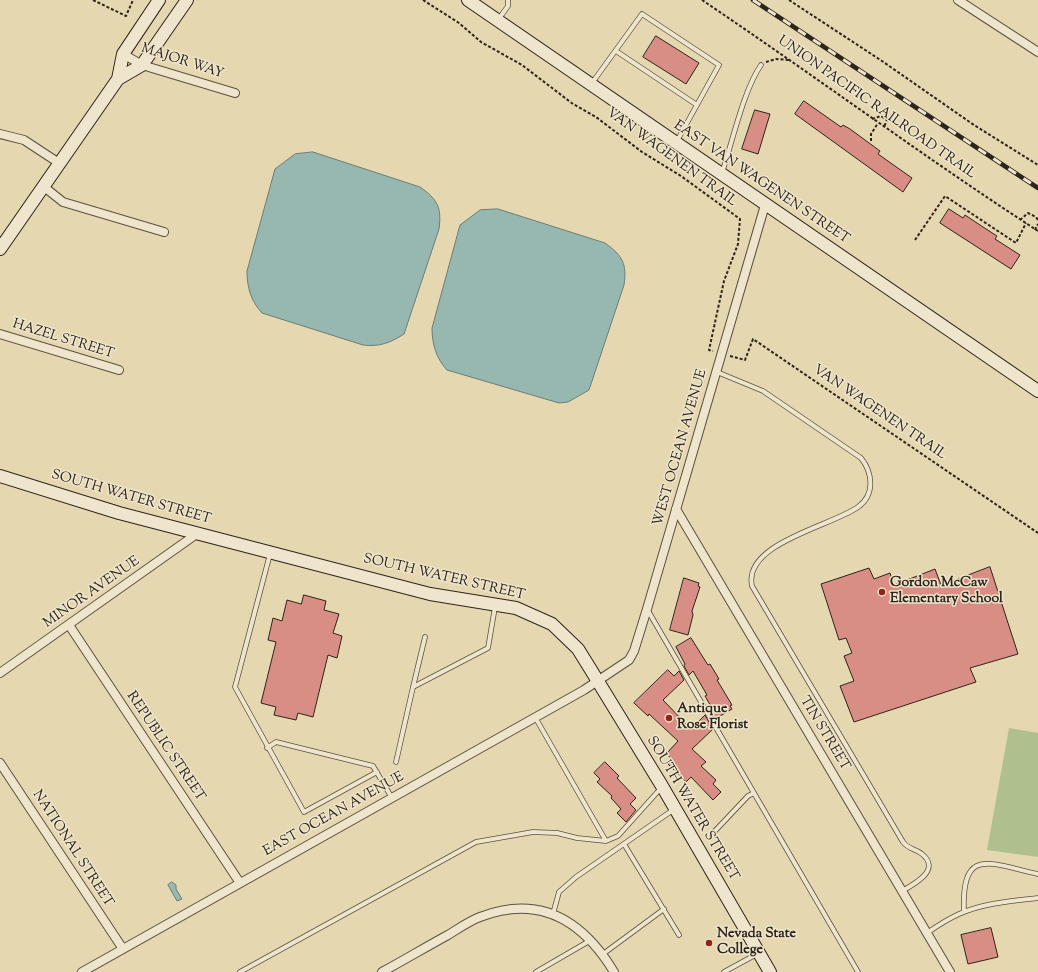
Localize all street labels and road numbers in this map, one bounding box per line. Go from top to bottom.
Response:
street label: UNION PACIFIC RAILROAD TRAIL [774,33,978,183]
street label: MAJOR WAY [139,41,225,83]
street label: VAN WAGENEN TRAIL [603,105,739,211]
street label: EAST VAN WAGENEN STREET [670,118,852,248]
street label: HAZEL STREET [10,317,116,363]
street label: VAN WAGENEN TRAIL [809,362,949,464]
street label: WEST OCEAN AVENUE [651,368,711,528]
street label: SOUTH WATER STREET [49,467,213,529]
street label: SOUTH WATER STREET [361,551,527,605]
street label: MINOR AVENUE [41,553,143,633]
street label: REPUBLIC STREET [122,689,208,805]
street label: TIN STREET [795,694,853,774]
street label: SOUTH WATER STREET [642,734,742,884]
street label: EAST OCEAN AVENUE [261,769,407,861]
street label: NATIONAL STREET [28,787,116,911]

